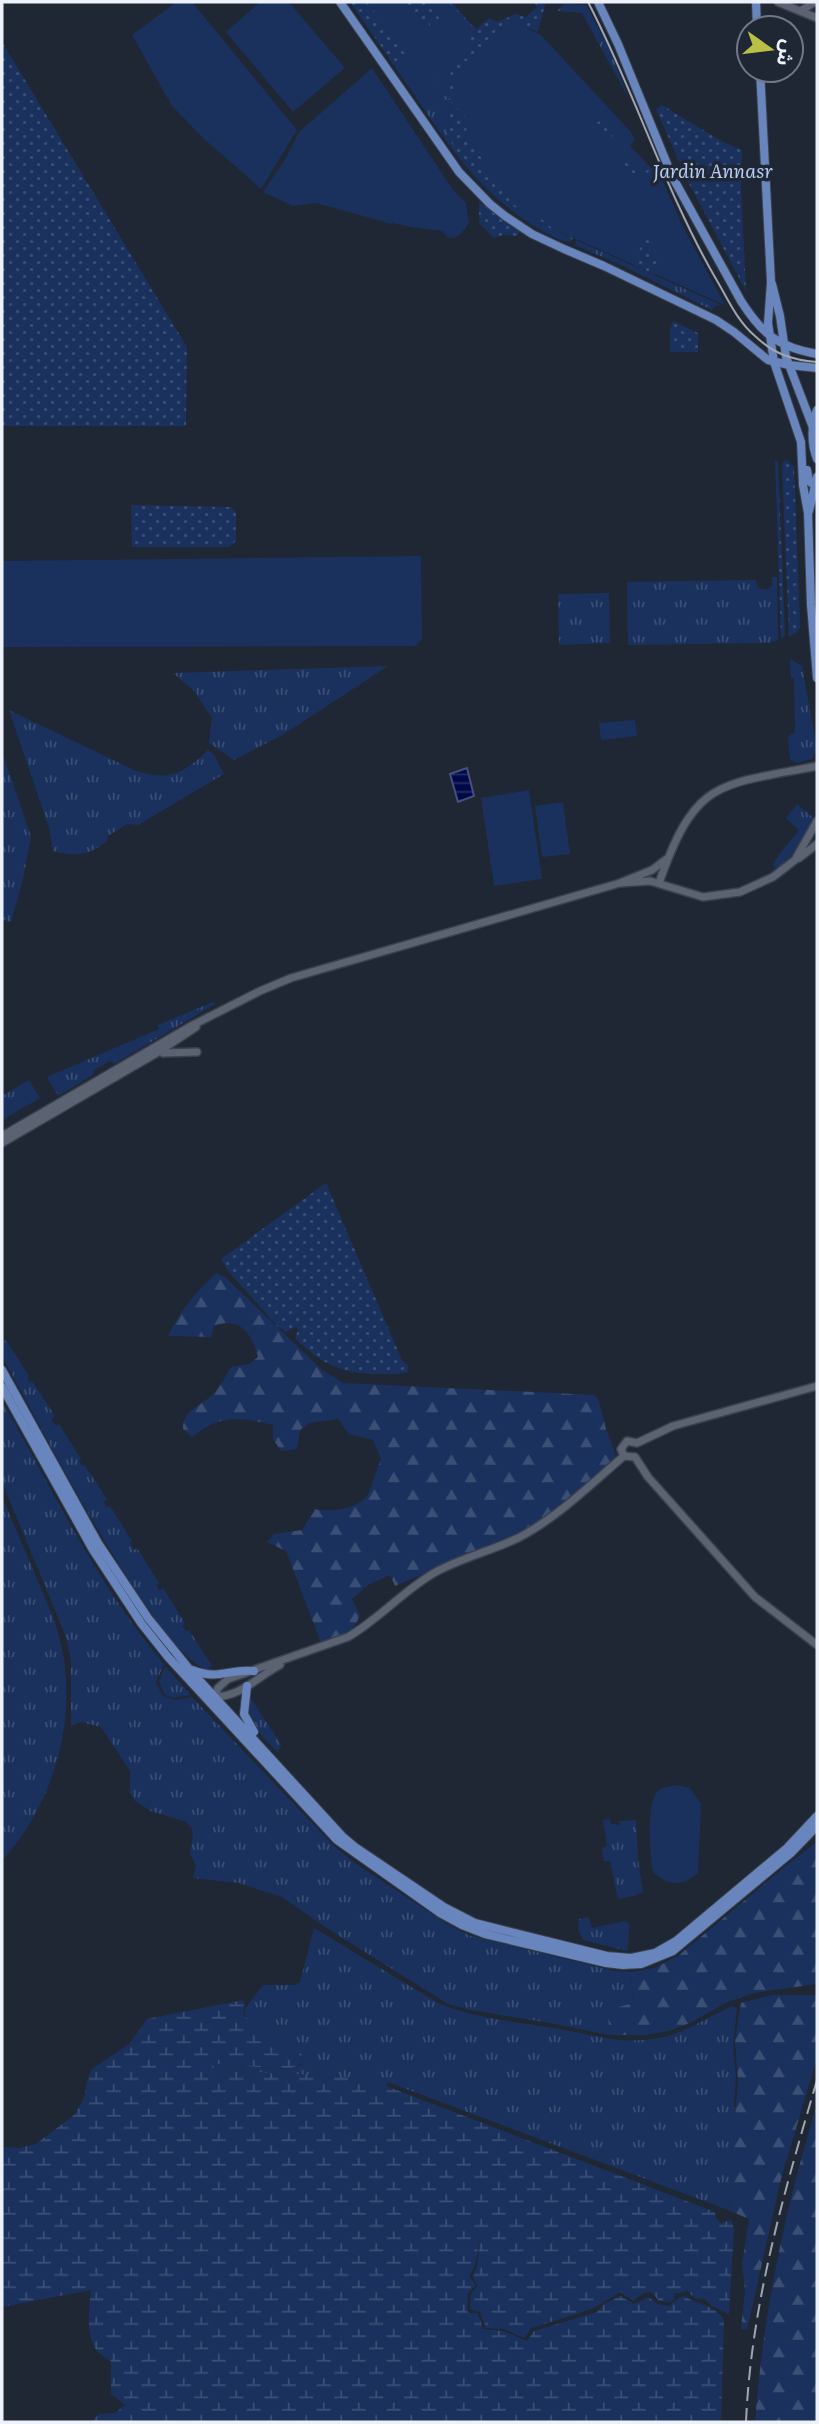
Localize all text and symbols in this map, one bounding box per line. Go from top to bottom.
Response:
north arrow [735,14,805,84]
text: ش [771,37,804,69]
park label: Jardin Annasr [653,156,773,184]

